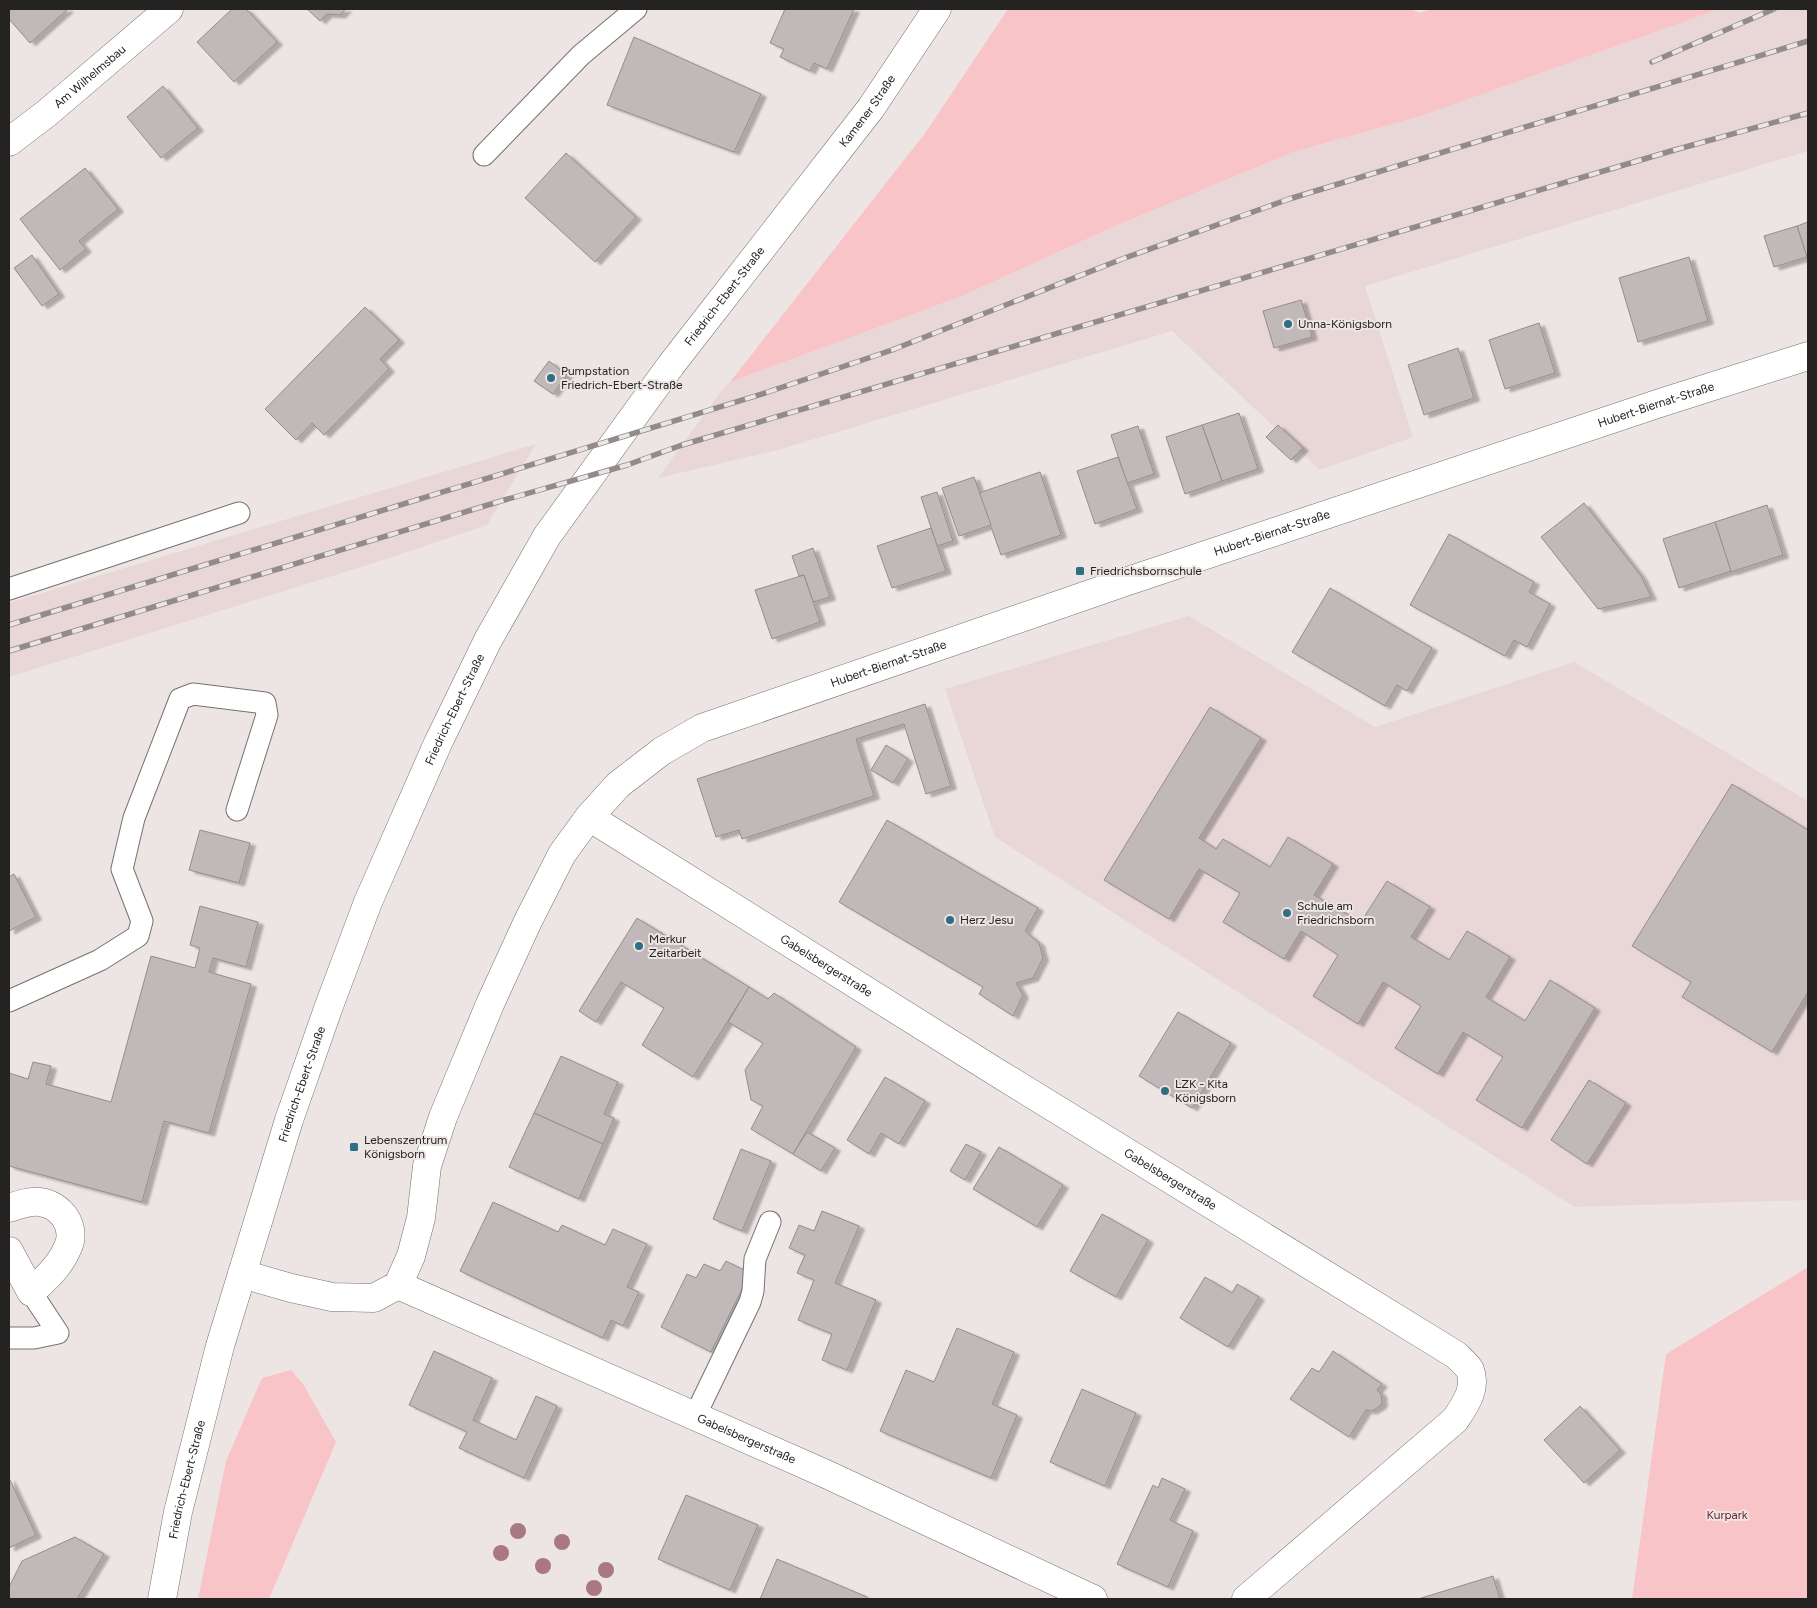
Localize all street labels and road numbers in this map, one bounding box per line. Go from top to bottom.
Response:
street label: Am Wilhelmsbau [51,42,129,111]
street label: Kamener Straße [836,72,898,150]
street label: Friedrich-Ebert-Straße [682,244,768,349]
street label: Hubert-Biernat-Straße [1596,379,1716,430]
street label: Hubert-Biernat-Straße [1212,507,1332,559]
street label: Hubert-Biernat-Straße [829,637,949,690]
street label: Friedrich-Ebert-Straße [422,651,487,767]
street label: Gabelsbergerstraße [778,932,875,1000]
street label: Friedrich-Ebert-Straße [276,1024,328,1144]
street label: Gabelsbergerstraße [1122,1146,1220,1213]
street label: Gabelsbergerstraße [695,1411,798,1467]
street label: Friedrich-Ebert-Straße [166,1418,208,1540]

